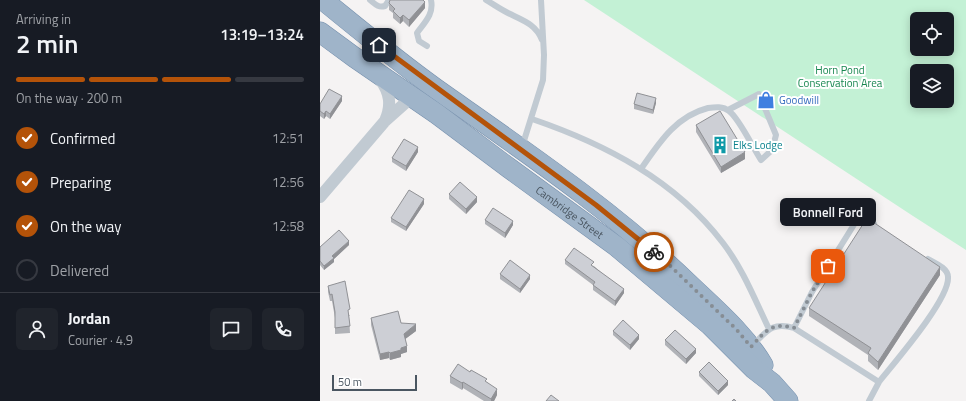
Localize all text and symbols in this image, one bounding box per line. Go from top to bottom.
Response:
text: Arriving in [16,9,71,29]
map controls [910,12,954,108]
button: locate [910,12,954,56]
text: 13:19–13:24 [220,23,304,46]
text: 2 min [16,24,79,63]
pin [362,28,396,62]
icon: home [368,34,390,56]
park label: Horn Pond Conservation Area [798,62,883,91]
button: layers [910,64,954,108]
text: On the way · 200 m [16,88,122,108]
shop icon: Goodwill [756,90,776,110]
place label: Goodwill [779,92,819,108]
icon: check [16,127,38,149]
text: Confirmed [50,127,115,150]
text: 12:51 [272,128,304,148]
building icon: Elks Lodge [710,135,730,155]
place label: Elks Lodge [733,137,783,153]
icon: check [16,171,38,193]
text: Preparing [50,171,111,194]
text: 12:56 [272,172,304,192]
street label: Cambridge Street [532,182,607,243]
callout: Bonnell Ford [780,198,876,226]
text: Bonnell Ford [793,202,863,222]
icon: check [16,215,38,237]
text: On the way [50,215,122,238]
text: 12:58 [272,216,304,236]
courier [634,232,674,272]
icon: bike [643,241,665,263]
pin [811,249,845,283]
icon: bag [817,255,839,277]
text: Delivered [50,259,109,282]
text: Jordan [68,307,110,330]
button: person [16,308,58,350]
button: chat [210,308,252,350]
button: phone [262,308,304,350]
text: Courier · 4.9 [68,330,133,350]
scale bar [332,373,417,392]
text: 50 m [338,374,362,390]

